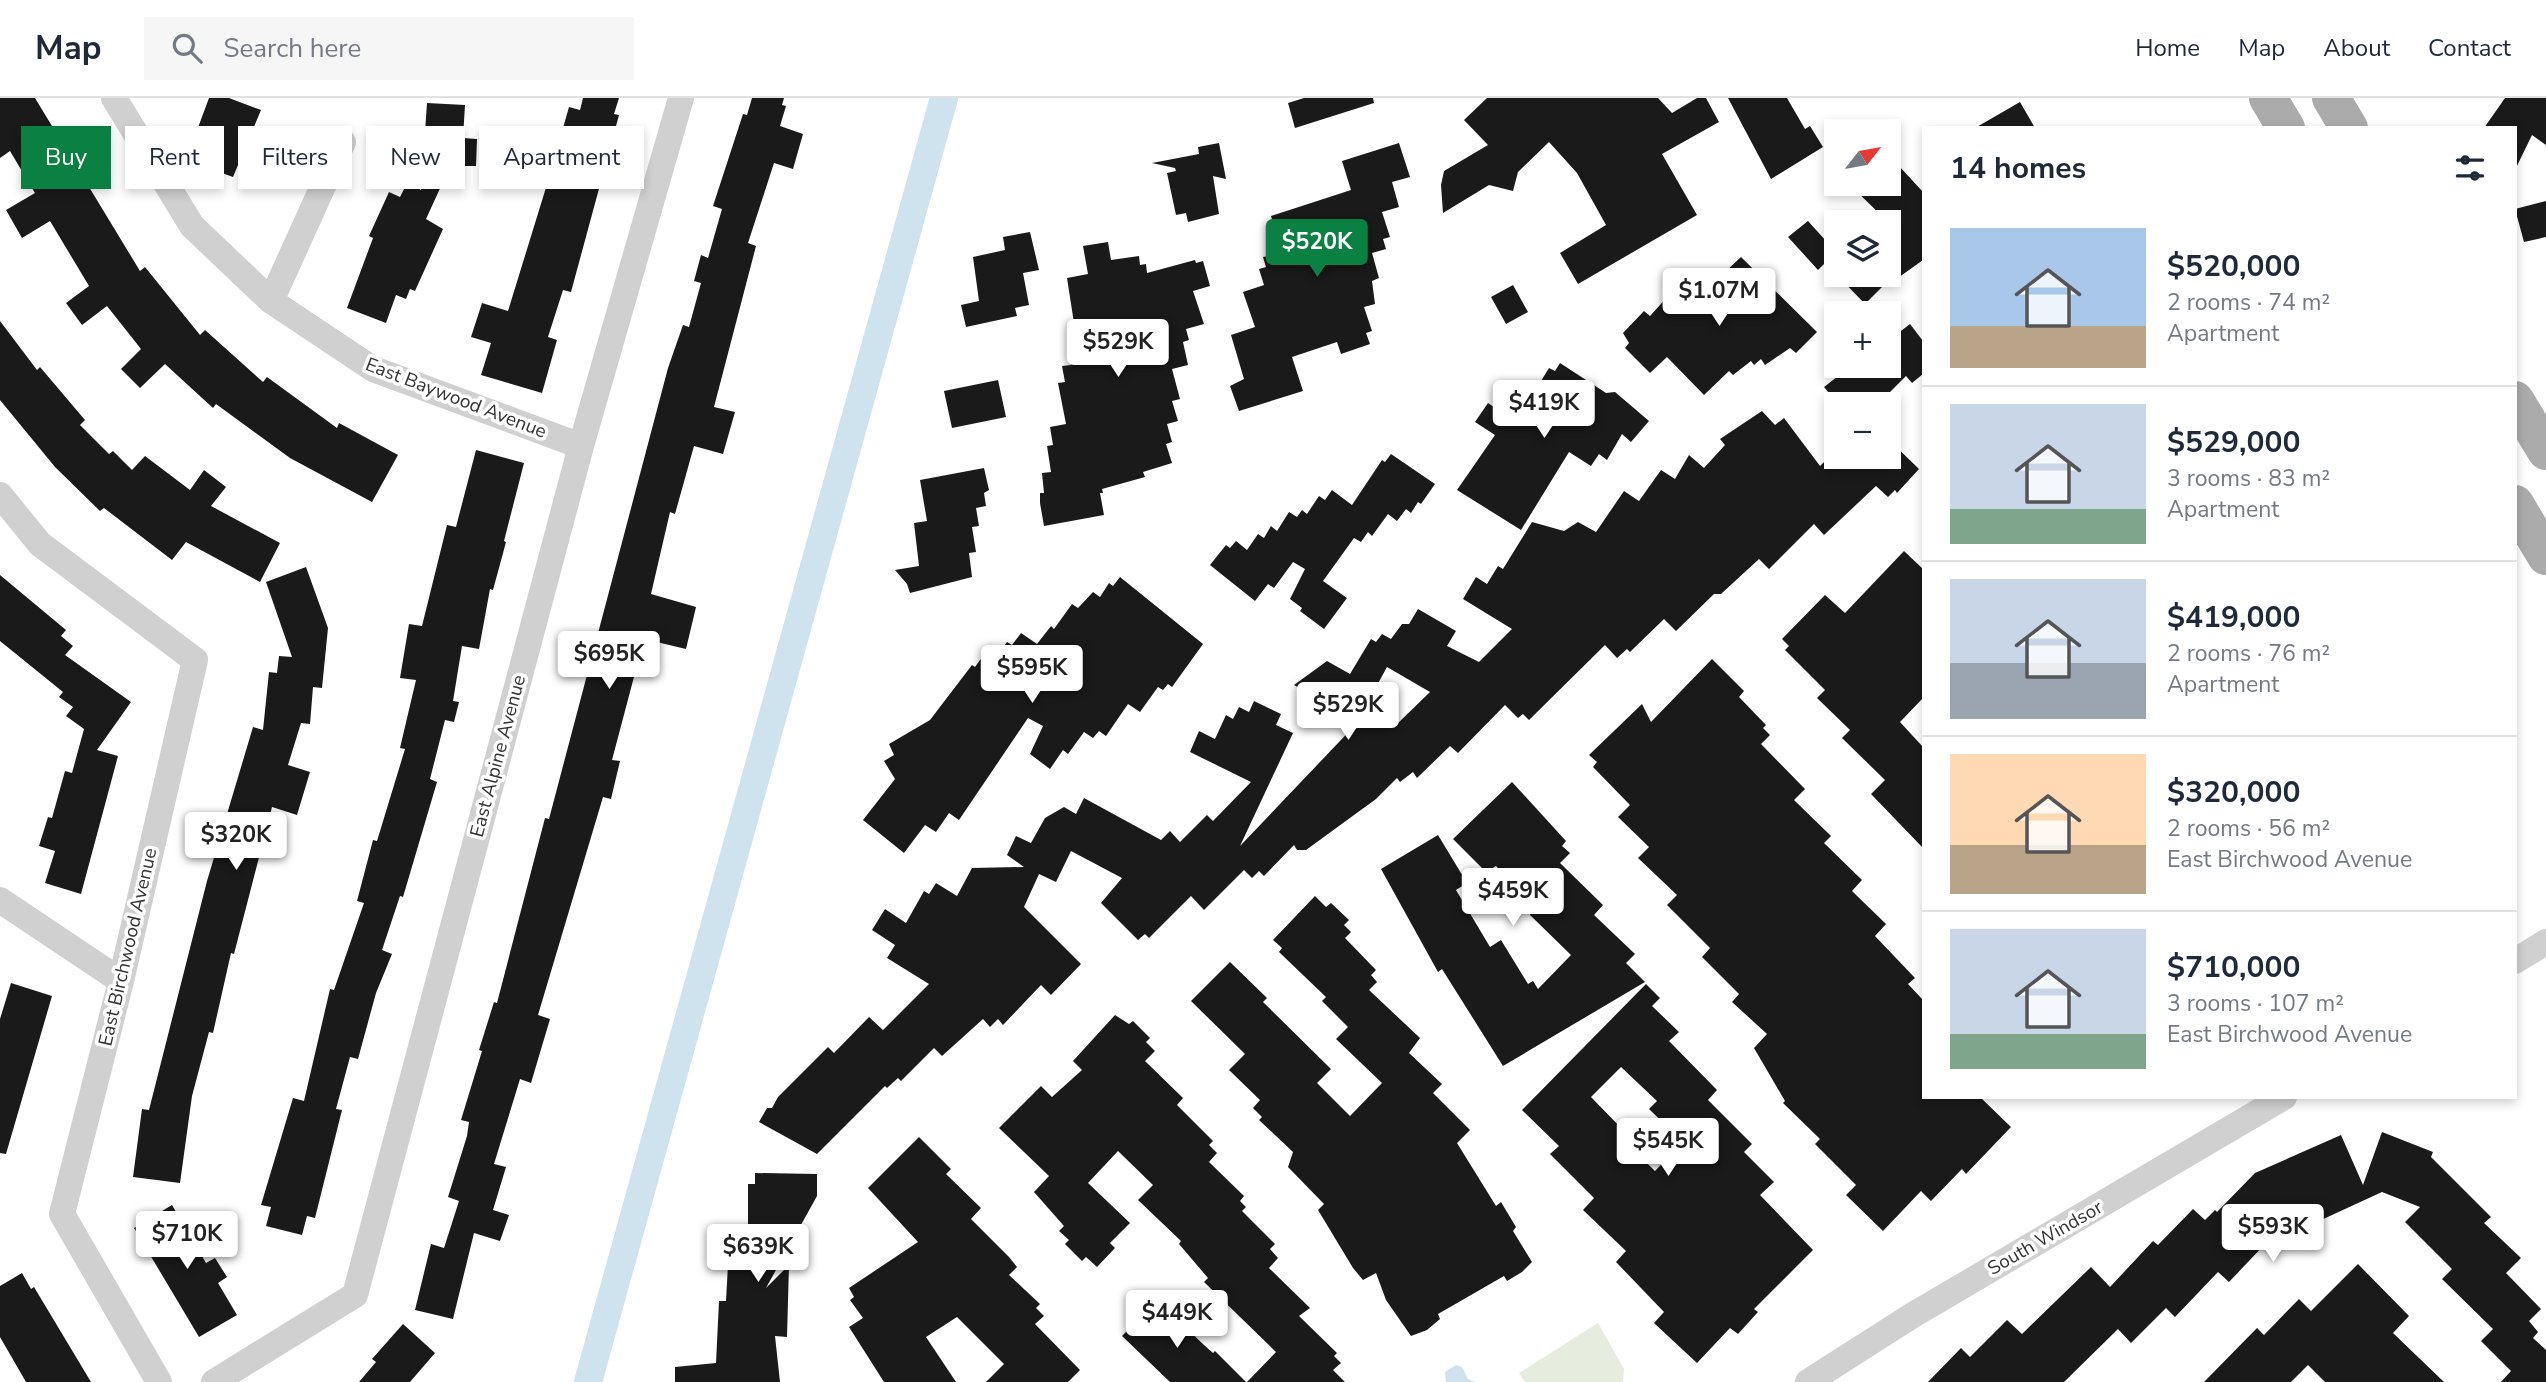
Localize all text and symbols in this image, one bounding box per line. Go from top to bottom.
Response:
search box [144,17,634,80]
text: Map [35,26,102,71]
icon: search [168,29,206,67]
text: Search here [224,31,361,66]
text: Home [2135,32,2200,64]
text: Map [2238,32,2285,64]
text: About [2323,32,2390,64]
text: Contact [2428,32,2511,64]
north arrow [1824,119,1900,196]
map controls [1824,119,1901,469]
chip: Buy [21,126,111,189]
chip: Rent [125,126,224,189]
chip: Filters [238,126,352,189]
chip: New [366,126,465,189]
chip: Apartment [479,126,644,189]
text: 14 homes [1950,148,2086,189]
icon: filters [2451,149,2489,187]
button: layers [1824,210,1901,287]
pin: $520K [1268,220,1366,279]
text: $520K [1282,226,1352,257]
text: $520,000 [2167,246,2300,287]
icon: home [2006,256,2090,340]
pin: $1.07M [1662,268,1776,328]
text: $1.07M [1679,275,1759,306]
text: 2 rooms · 74 m² [2167,287,2330,318]
button: + [1824,301,1901,378]
text: Apartment [2167,318,2279,349]
pin: $529K [1069,320,1167,379]
text: $529K [1083,326,1153,357]
street label: East Baywood Avenue [362,351,550,445]
pin: $419K [1495,380,1593,440]
text: $419K [1509,387,1579,418]
button: − [1824,392,1901,469]
text: $529,000 [2167,422,2300,463]
icon: home [2006,432,2090,516]
text: 3 rooms · 83 m² [2167,463,2330,494]
text: Apartment [2167,494,2279,525]
text: $419,000 [2167,597,2300,638]
icon: home [2006,607,2090,691]
pin: $695K [560,632,658,691]
text: $695K [574,638,644,669]
text: 2 rooms · 76 m² [2167,638,2330,669]
pin: $595K [983,646,1081,705]
text: $595K [997,652,1067,683]
text: Apartment [2167,669,2279,700]
street label: East Alpine Avenue [464,672,532,840]
pin: $529K [1299,682,1397,742]
text: $529K [1313,689,1383,720]
text: $320,000 [2167,772,2300,813]
icon: home [2006,782,2090,866]
pin: $320K [187,812,285,872]
text: 2 rooms · 56 m² [2167,813,2330,844]
text: $320K [201,819,271,850]
text: East Birchwood Avenue [2167,844,2412,875]
street label: East Birchwood Avenue [93,845,163,1049]
pin: $459K [1464,868,1562,928]
text: $459K [1478,875,1548,906]
text: $710,000 [2167,947,2300,988]
icon: home [2006,957,2090,1041]
text: 3 rooms · 107 m² [2167,988,2344,1019]
text: East Birchwood Avenue [2167,1019,2412,1050]
pin: $545K [1619,1118,1717,1178]
text: $545K [1633,1125,1703,1156]
street label: South Windsor [1983,1194,2108,1281]
pin: $593K [2224,1204,2322,1264]
text: $593K [2238,1211,2308,1242]
pin: $710K [138,1212,236,1271]
text: $710K [152,1218,222,1249]
pin: $639K [709,1224,807,1284]
text: $639K [723,1231,793,1262]
pin: $449K [1128,1290,1226,1350]
text: $449K [1142,1297,1212,1328]

